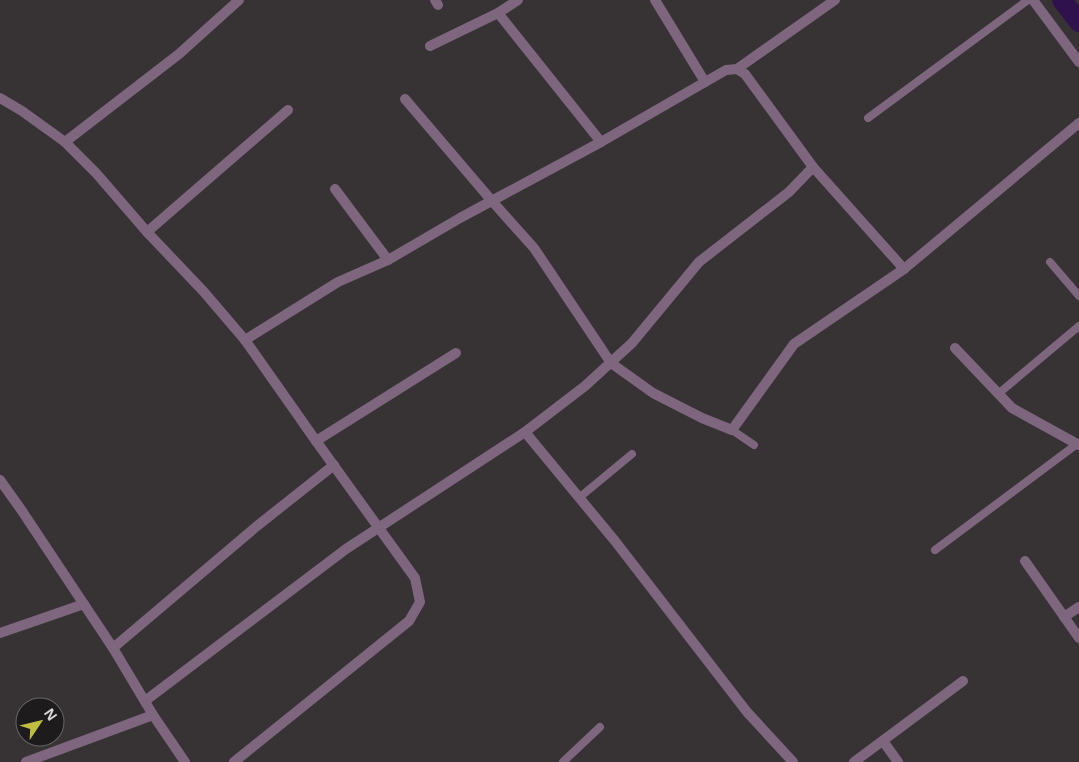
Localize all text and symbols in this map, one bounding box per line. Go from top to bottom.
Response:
north arrow [15,697,65,747]
text: N [40,704,62,724]

